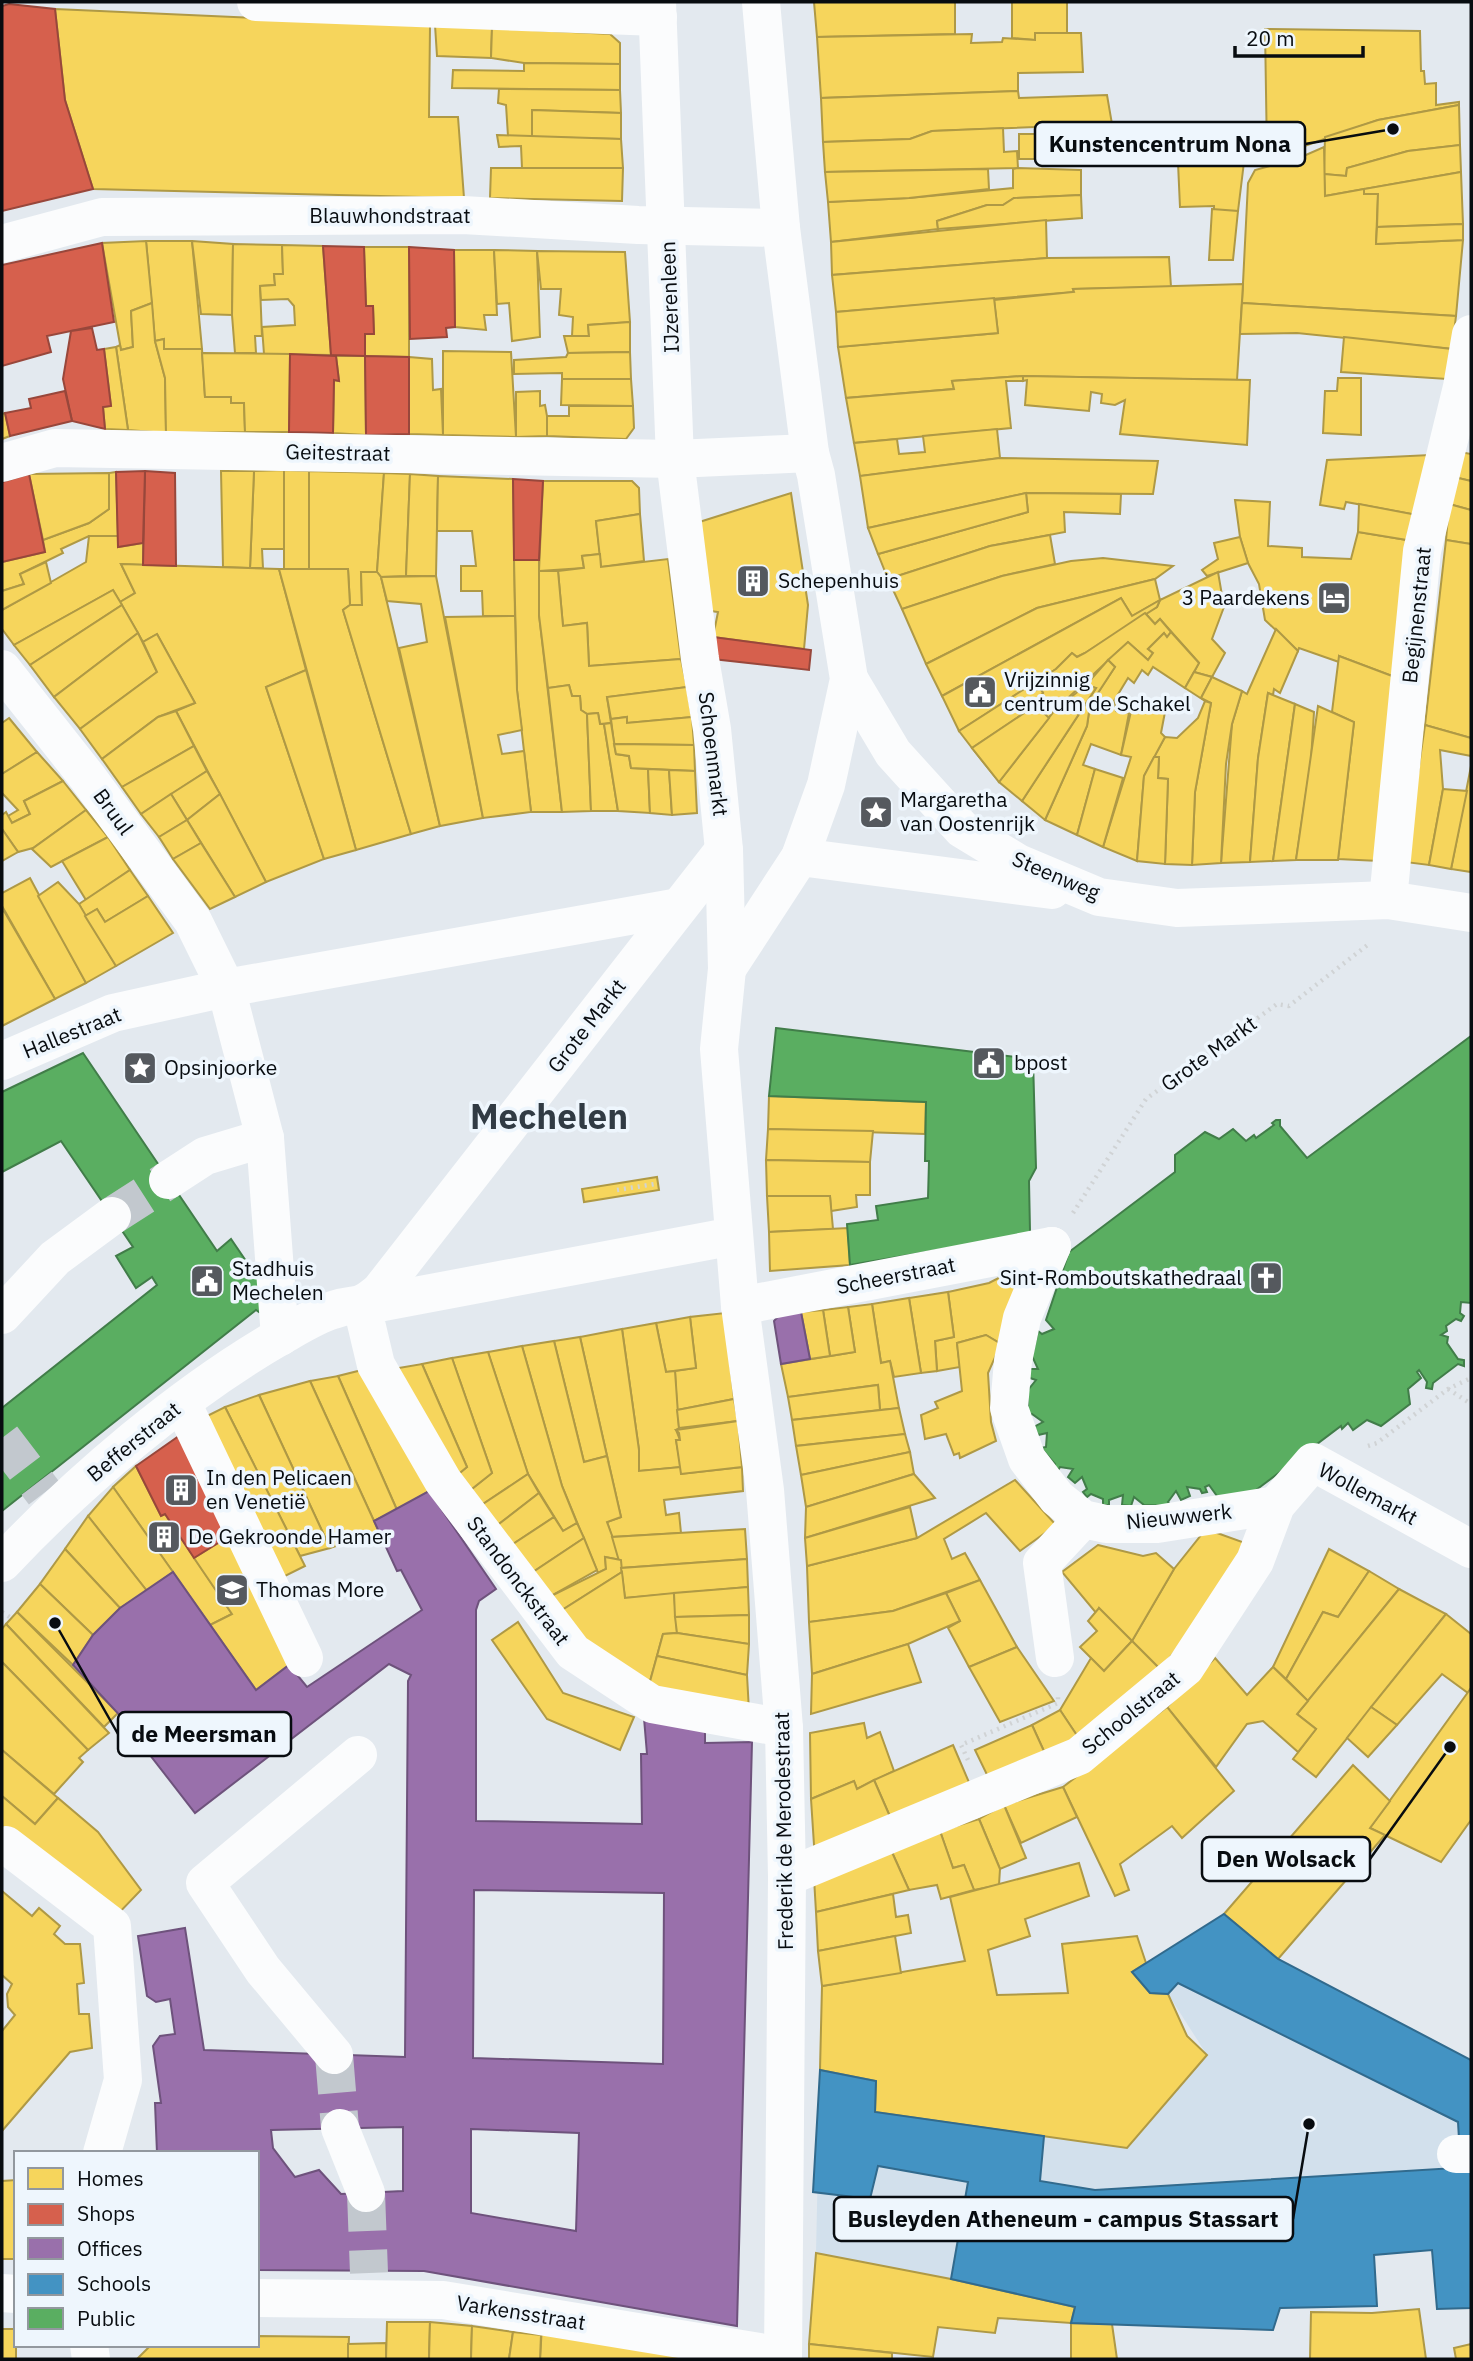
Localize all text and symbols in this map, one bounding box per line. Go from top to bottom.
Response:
scale bar [1235,14,1363,58]
text: 20 m [1246,24,1295,52]
callout: Kunstencentrum Nona [1035,122,1305,166]
text: Kunstencentrum Nona [1049,128,1291,158]
street label: Blauwhondstraat [309,201,471,229]
street label: IJzerenleen [653,241,685,353]
street label: Geitestraat [285,437,391,467]
street label: Begijnenstraat [1395,545,1437,685]
building icon: Schepenhuis [734,562,772,600]
place label: Schepenhuis [778,566,899,594]
hotel icon: 3 Paardekens [1315,579,1353,617]
place label: 3 Paardekens [1182,583,1310,611]
place label: Vrijzinnig centrum de Schakel [1004,665,1191,717]
public building icon: Vrijzinnig centrum de Schakel [961,673,999,711]
street label: Schoenmarkt [692,690,736,818]
street label: Bruul [87,783,140,840]
place label: Margaretha van Oostenrijk [900,785,1035,837]
place icon: Margaretha van Oostenrijk [857,793,895,831]
street label: Steenweg [1008,844,1105,906]
street label: Grote Markt [541,973,632,1078]
street label: Hallestraat [18,1000,125,1064]
street label: Grote Markt [1155,1009,1262,1097]
public building icon: bpost [970,1044,1008,1082]
place label: bpost [1014,1048,1068,1076]
place icon: Opsinjoorke [121,1049,159,1087]
place label: Opsinjoorke [164,1053,277,1081]
district label: Mechelen [470,1093,628,1139]
street label: Scheerstraat [834,1250,958,1300]
place label: Stadhuis Mechelen [232,1254,324,1306]
church icon: Sint-Romboutskathedraal [1247,1259,1285,1297]
public building icon: Stadhuis Mechelen [188,1262,226,1300]
place label: Sint-Romboutskathedraal [1000,1263,1242,1291]
street label: Befferstraat [81,1395,186,1488]
street label: Wollemarkt [1314,1455,1423,1531]
place label: In den Pelicaen en Venetië [206,1463,352,1515]
building icon: In den Pelicaen en Venetië [162,1471,200,1509]
street label: Nieuwwerk [1125,1497,1233,1535]
street label: Standonckstraat [461,1510,577,1651]
building icon: De Gekroonde Hamer [145,1518,183,1556]
place label: De Gekroonde Hamer [188,1522,391,1550]
school or university icon: Thomas More [213,1571,251,1609]
place label: Thomas More [256,1575,384,1603]
street label: Schoolstraat [1075,1664,1185,1760]
callout: de Meersman [118,1712,291,1756]
street label: Frederik de Merodestraat [767,1712,799,1950]
text: de Meersman [131,1718,277,1748]
callout: Den Wolsack [1202,1837,1370,1881]
text: Den Wolsack [1216,1843,1357,1873]
legend [14,2151,259,2347]
text: Homes [77,2164,144,2192]
callout: Busleyden Atheneum - campus Stassart [834,2197,1293,2241]
text: Shops [77,2199,135,2227]
text: Busleyden Atheneum - campus Stassart [848,2203,1279,2233]
text: Offices [77,2234,143,2262]
text: Schools [77,2269,151,2297]
street label: Varkensstraat [455,2288,588,2336]
text: Public [77,2304,135,2332]

